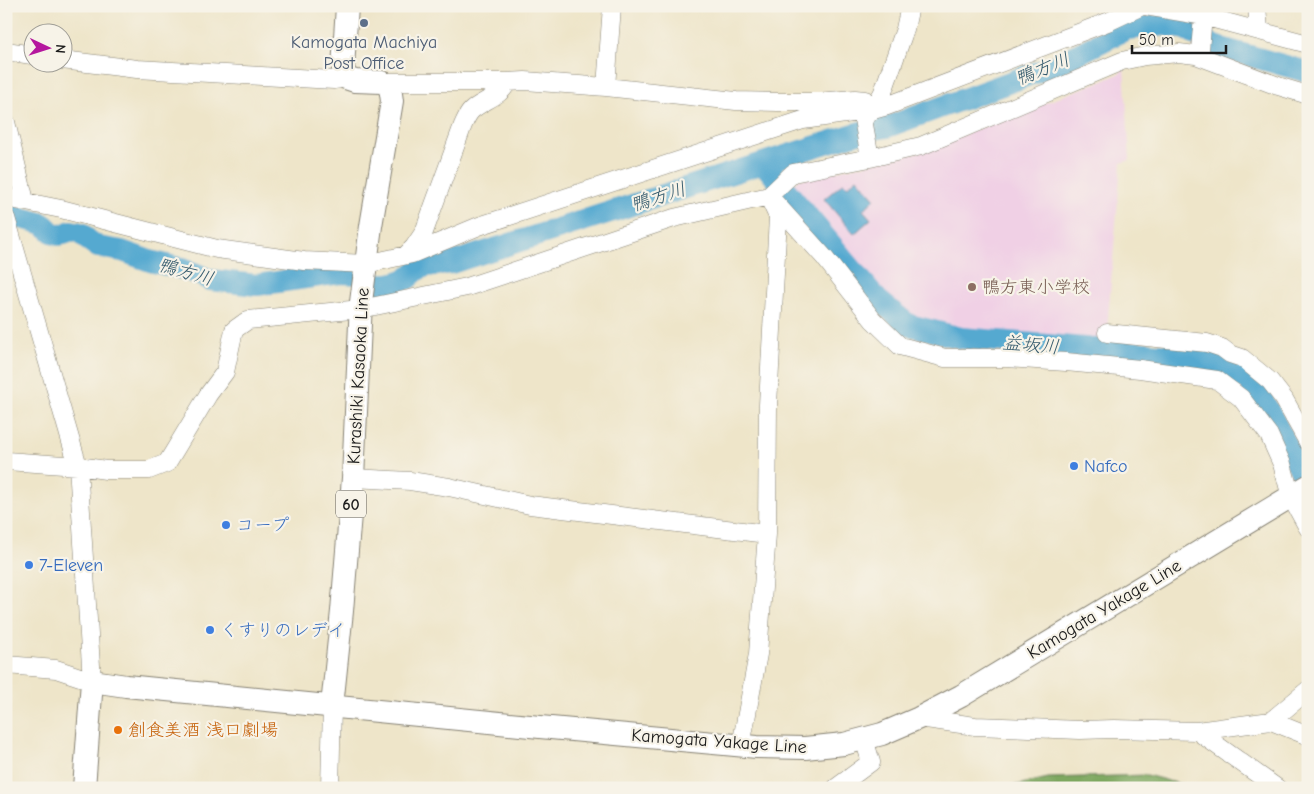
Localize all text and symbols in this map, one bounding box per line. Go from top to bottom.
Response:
marker: Kamogata Machiya Post Office [358,17,370,29]
north arrow [22,22,72,72]
scale bar [1132,22,1225,54]
text: 50 m [1139,31,1174,49]
place label: Kamogata Machiya Post Office [291,32,437,74]
text: N [52,44,69,54]
water label: 鴨方川 [1012,48,1073,90]
water label: 鴨方川 [628,178,689,216]
water label: 鴨方川 [155,254,216,290]
place label: 鴨方東小学校 [982,277,1090,298]
marker: 鴨方東小学校 [966,281,978,293]
street label: Kurashiki Kasaoka Line [343,287,374,465]
water label: 益坂川 [1002,332,1060,358]
place label: Nafco [1084,456,1128,477]
marker: Nafco [1068,460,1080,472]
road number: 60 [336,490,366,518]
place label: コープ [236,515,289,536]
marker: コープ [220,519,232,531]
place label: 7-Eleven [39,555,103,576]
street label: Kamogata Yakage Line [1024,555,1185,664]
marker: 7-Eleven [23,559,35,571]
place label: くすりのレデイ [220,620,345,641]
marker: くすりのレデイ [204,624,216,636]
place label: 創食美酒 浅口劇場 [128,720,278,741]
marker: 創食美酒 浅口劇場 [112,724,124,736]
street label: Kamogata Yakage Line [631,725,807,758]

